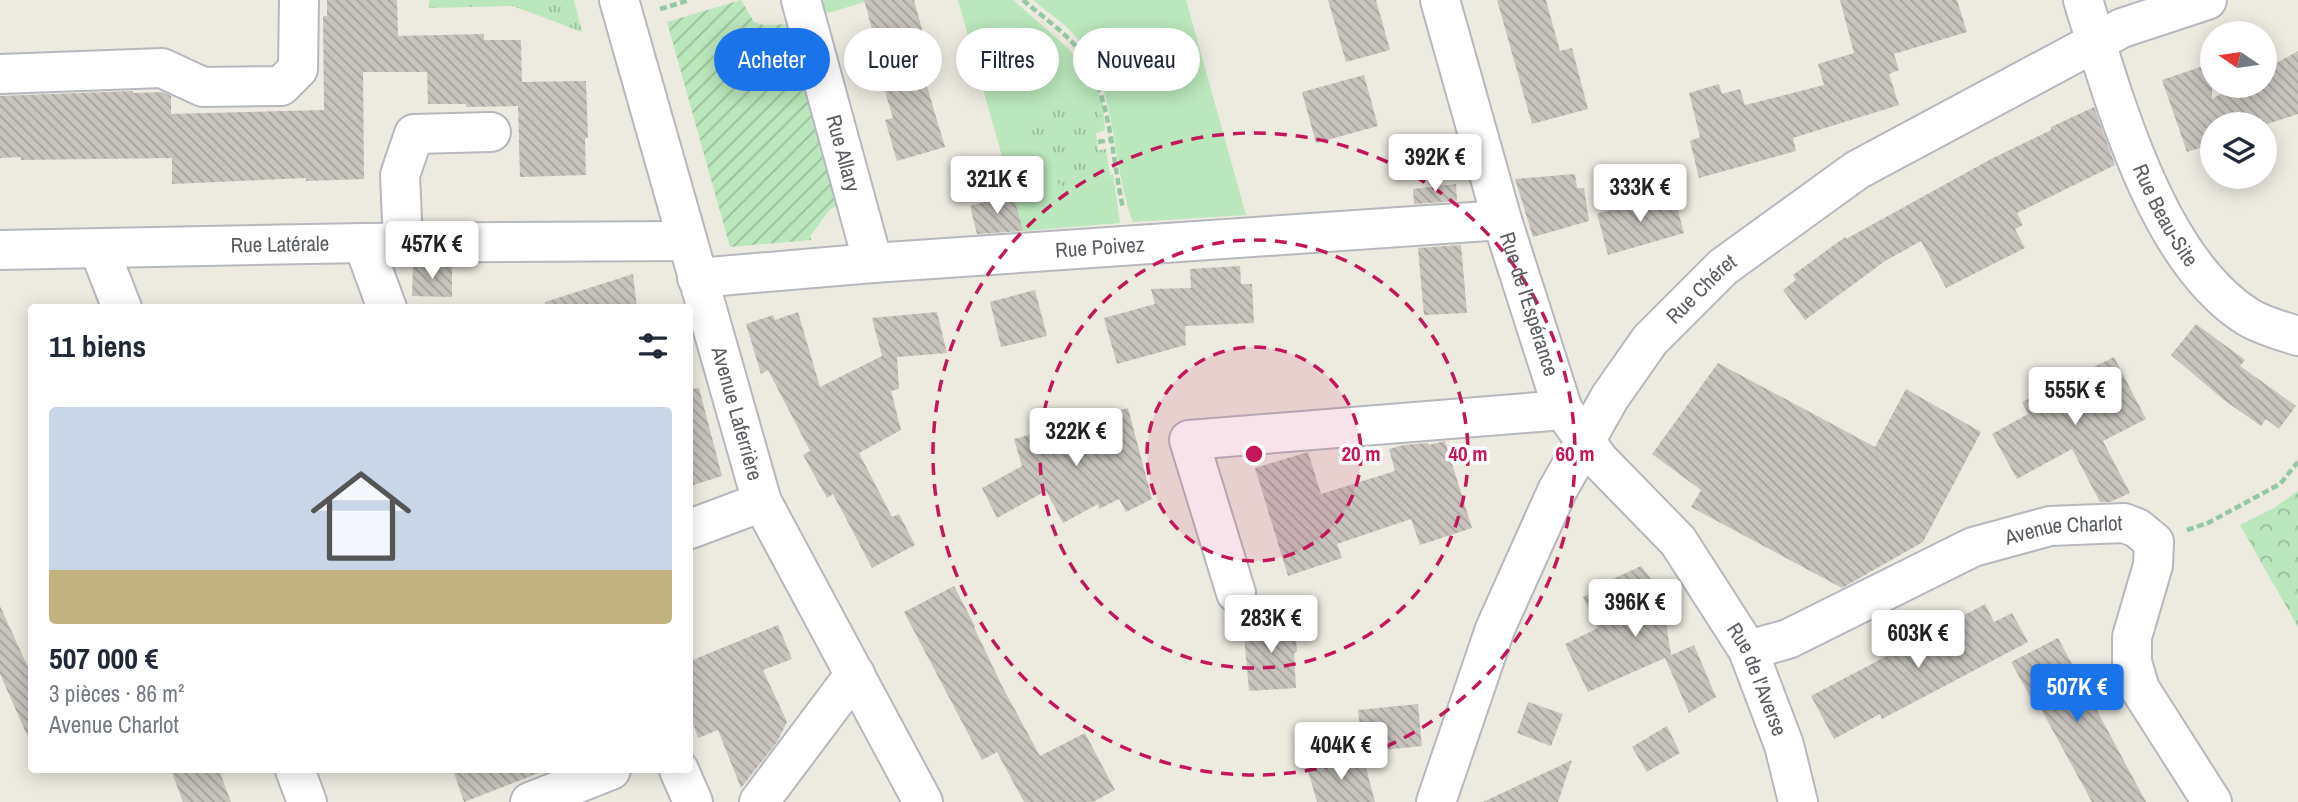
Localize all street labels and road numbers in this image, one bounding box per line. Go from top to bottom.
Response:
street label: Rue Allary [819,112,868,195]
street label: Rue Beau-Site [2126,159,2205,272]
street label: Rue de l'Espérance [1493,228,1566,380]
street label: Rue Latérale [230,229,330,260]
street label: Rue Poivez [1054,229,1146,264]
street label: Rue Chéret [1659,247,1742,330]
street label: Avenue Laferrière [704,342,770,484]
street label: Avenue Charlot [2001,508,2123,552]
street label: Rue de l'Averse [1720,617,1794,740]

